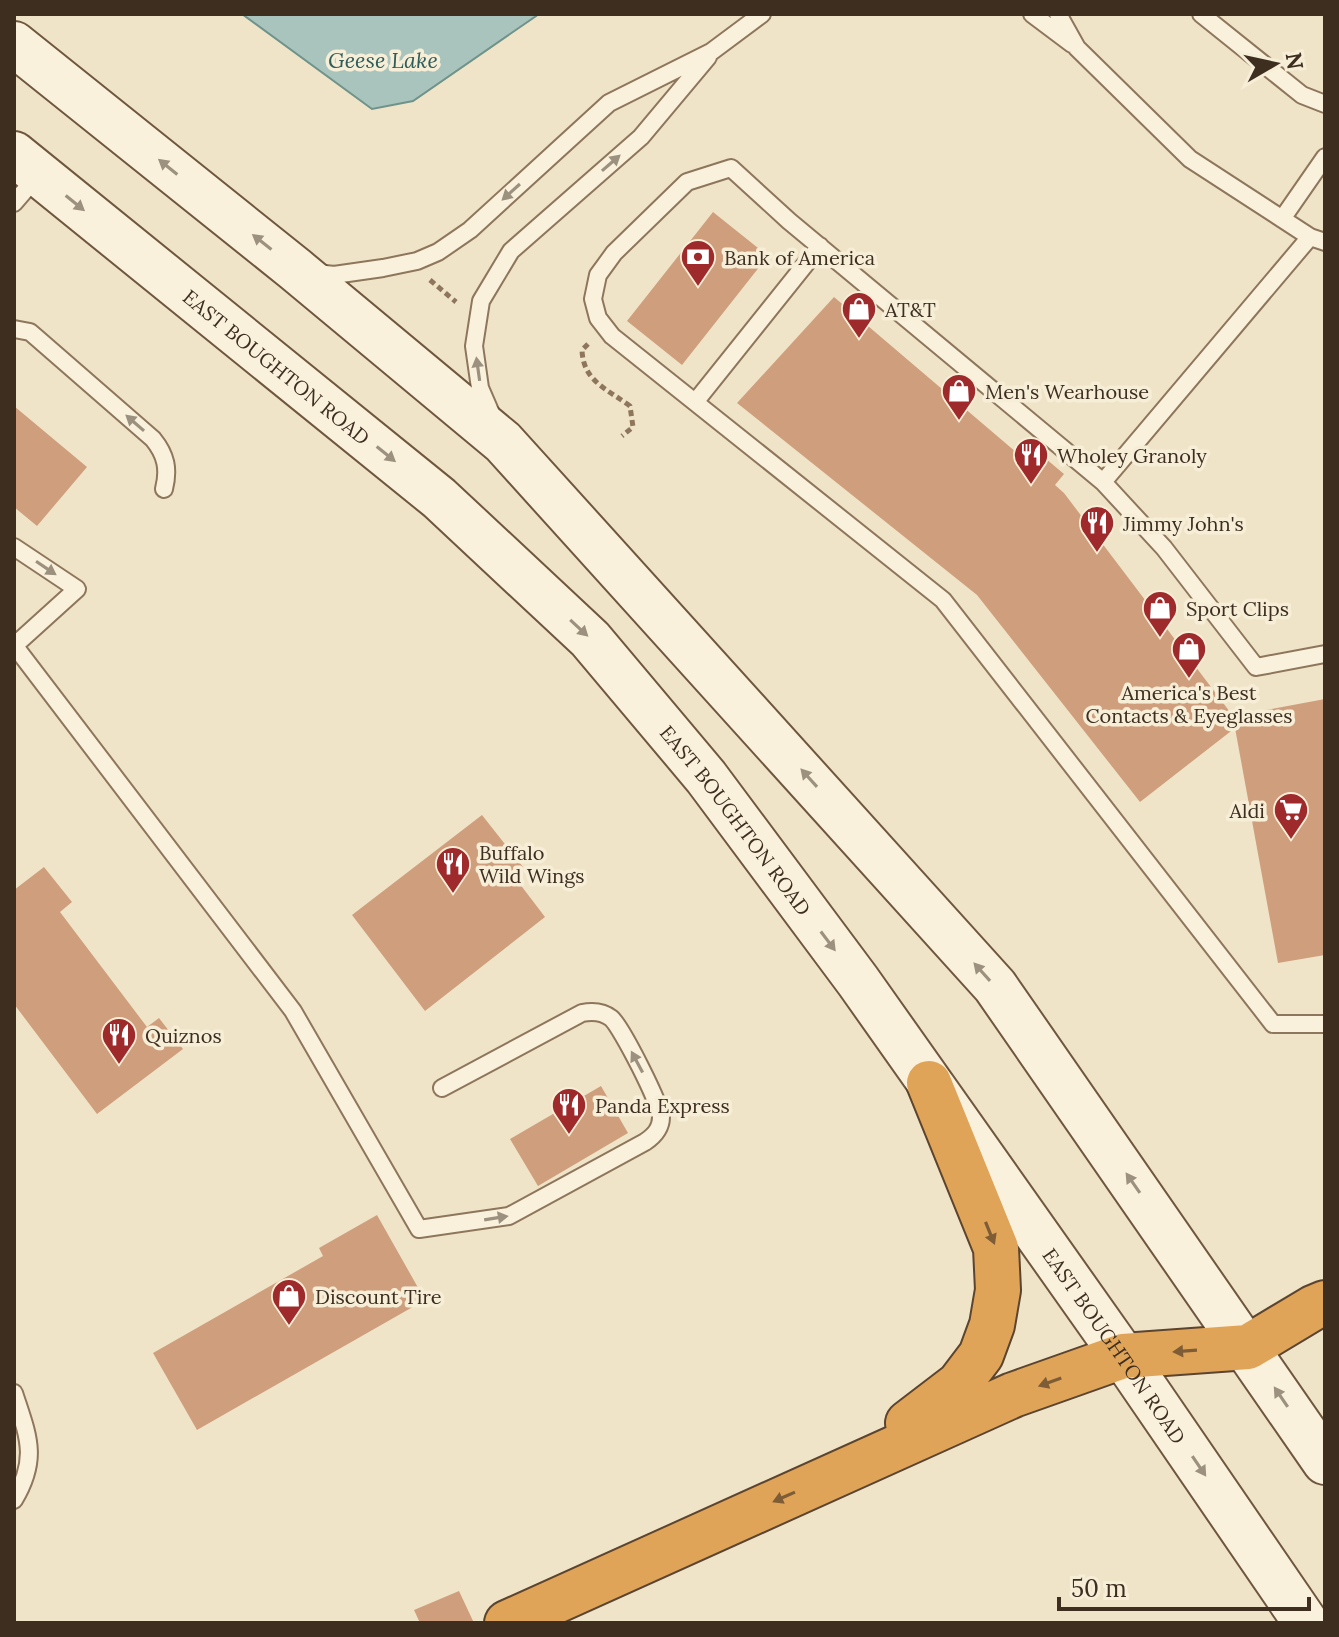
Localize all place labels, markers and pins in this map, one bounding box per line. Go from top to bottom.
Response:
bank icon: Bank of America [679,238,717,288]
place label: Bank of America [724,245,875,270]
shop icon: AT&T [840,290,878,340]
place label: AT&T [884,297,936,322]
shop icon: Men's Wearhouse [940,372,978,422]
place label: Men's Wearhouse [985,379,1149,404]
restaurant icon: Wholey Granoly [1012,436,1050,486]
place label: Wholey Granoly [1057,443,1207,468]
restaurant icon: Jimmy John's [1078,504,1116,554]
place label: Jimmy John's [1122,511,1244,536]
shop icon: Sport Clips [1141,589,1179,639]
place label: Sport Clips [1186,596,1289,621]
shop icon: America's Best Contacts & Eyeglasses [1170,630,1208,680]
place label: America's Best Contacts & Eyeglasses [1086,680,1293,728]
supermarket icon: Aldi [1272,791,1310,841]
place label: Aldi [1228,798,1265,823]
place label: Buffalo Wild Wings [479,840,584,888]
restaurant icon: Buffalo Wild Wings [434,845,472,895]
restaurant icon: Quiznos [100,1016,138,1066]
place label: Quiznos [145,1023,222,1048]
restaurant icon: Panda Express [550,1086,588,1136]
place label: Panda Express [595,1093,730,1118]
shop icon: Discount Tire [270,1277,308,1327]
place label: Discount Tire [315,1284,442,1309]

